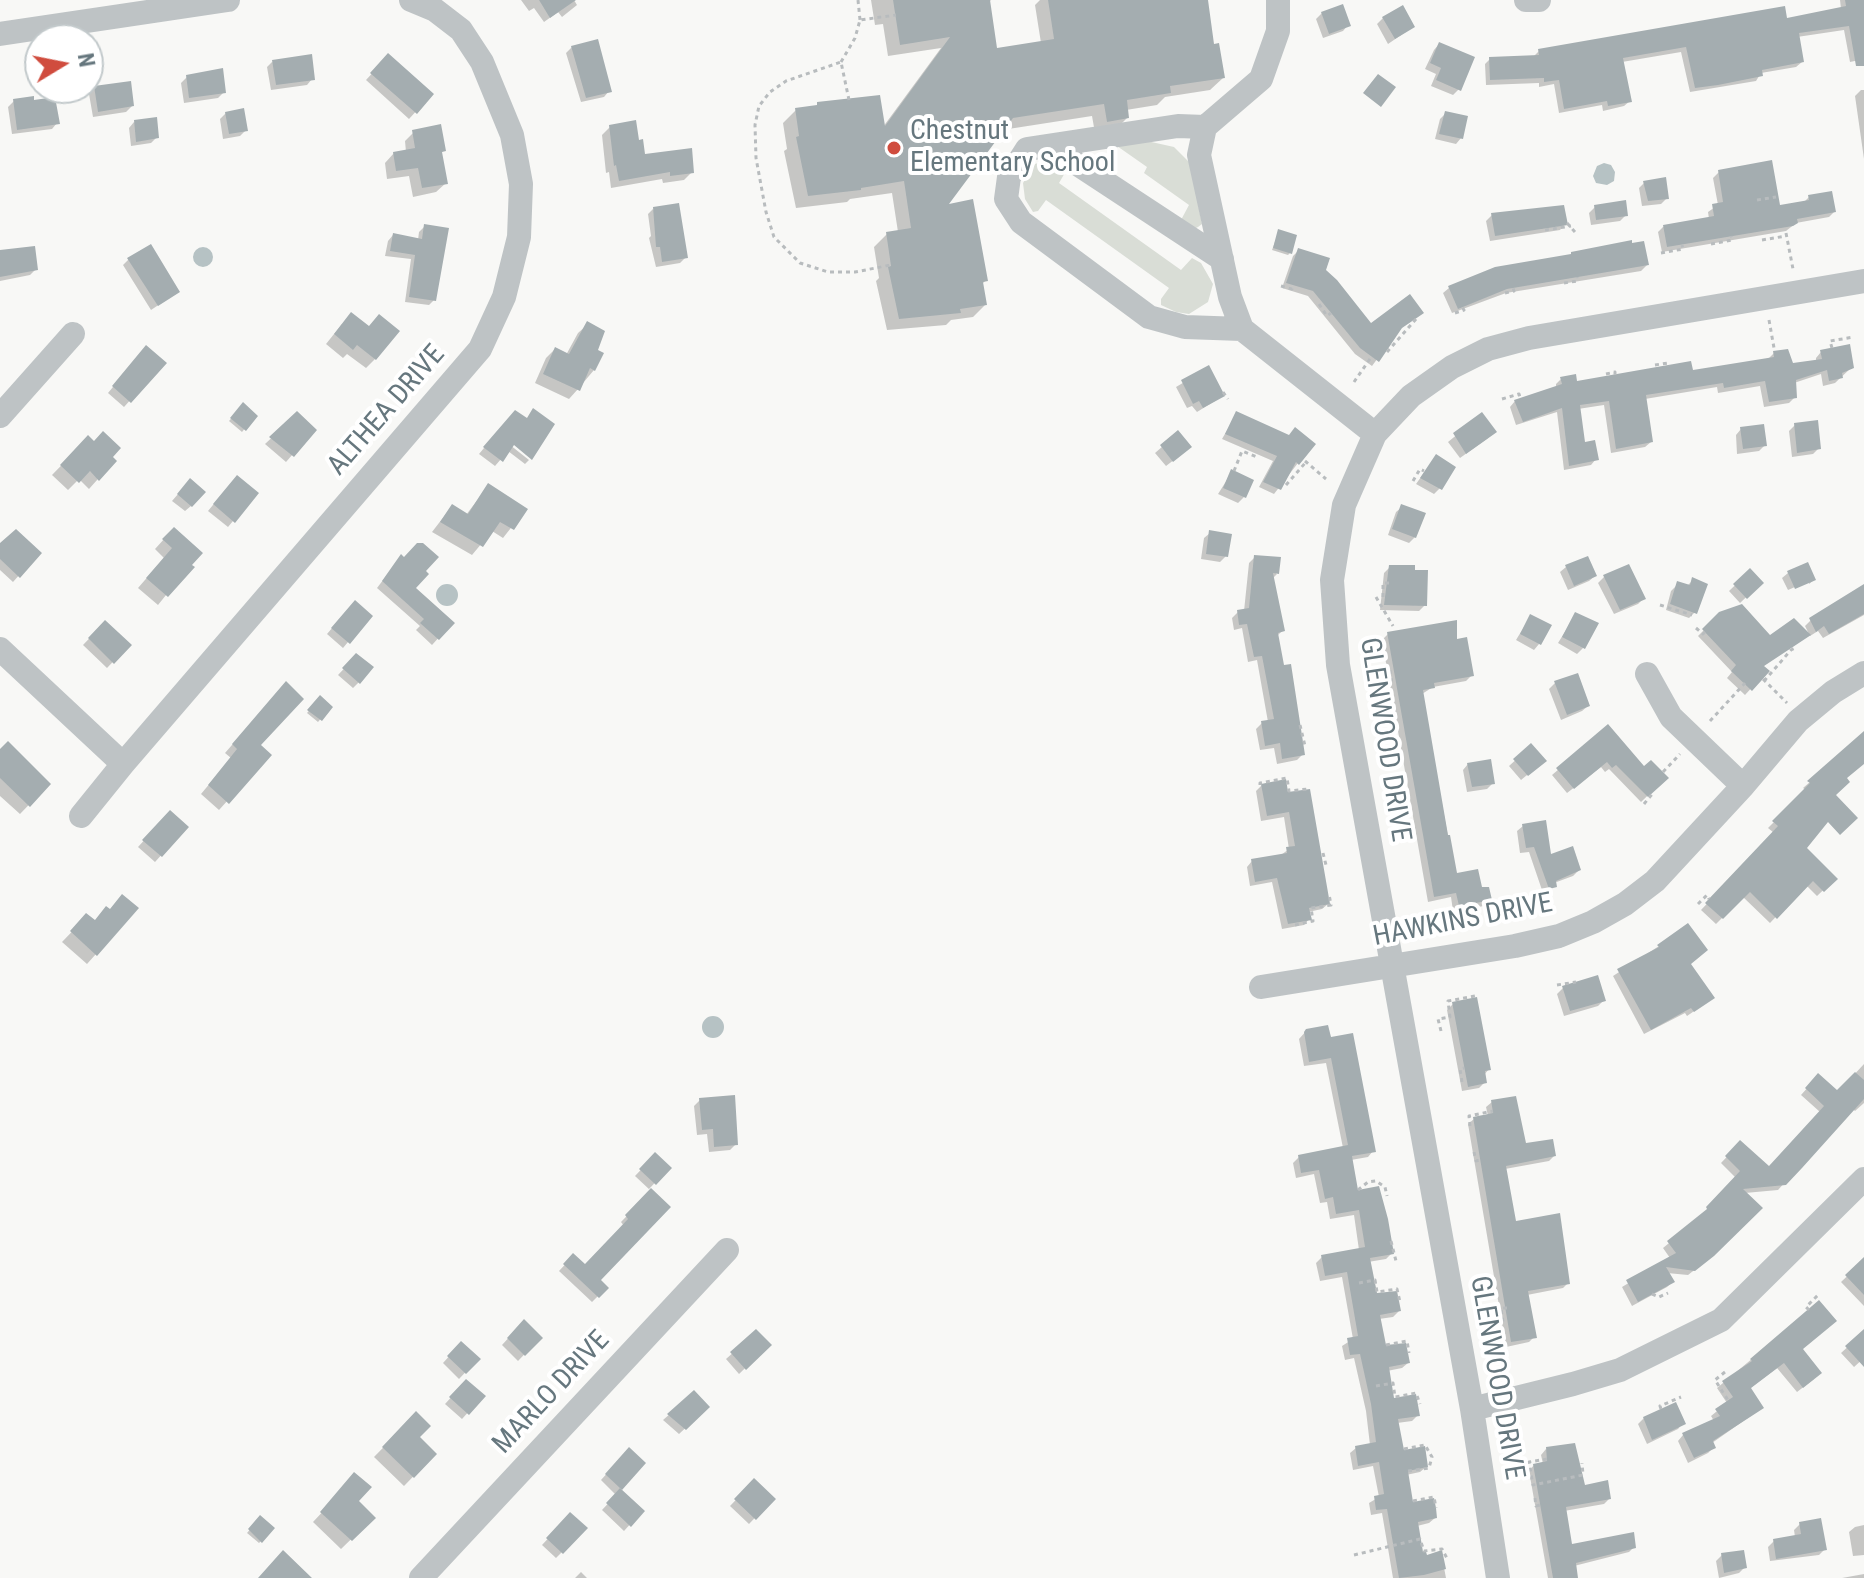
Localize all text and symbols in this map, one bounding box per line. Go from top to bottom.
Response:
north arrow [24,24,104,104]
text: N [73,51,100,69]
place label: Chestnut Elementary School [910,115,1115,181]
marker: Chestnut Elementary School [885,139,903,157]
street label: ALTHEA DRIVE [321,339,453,483]
street label: GLENWOOD DRIVE [1351,636,1417,844]
street label: HAWKINS DRIVE [1370,887,1556,955]
street label: GLENWOOD DRIVE [1462,1274,1530,1482]
street label: MARLO DRIVE [487,1325,617,1461]

